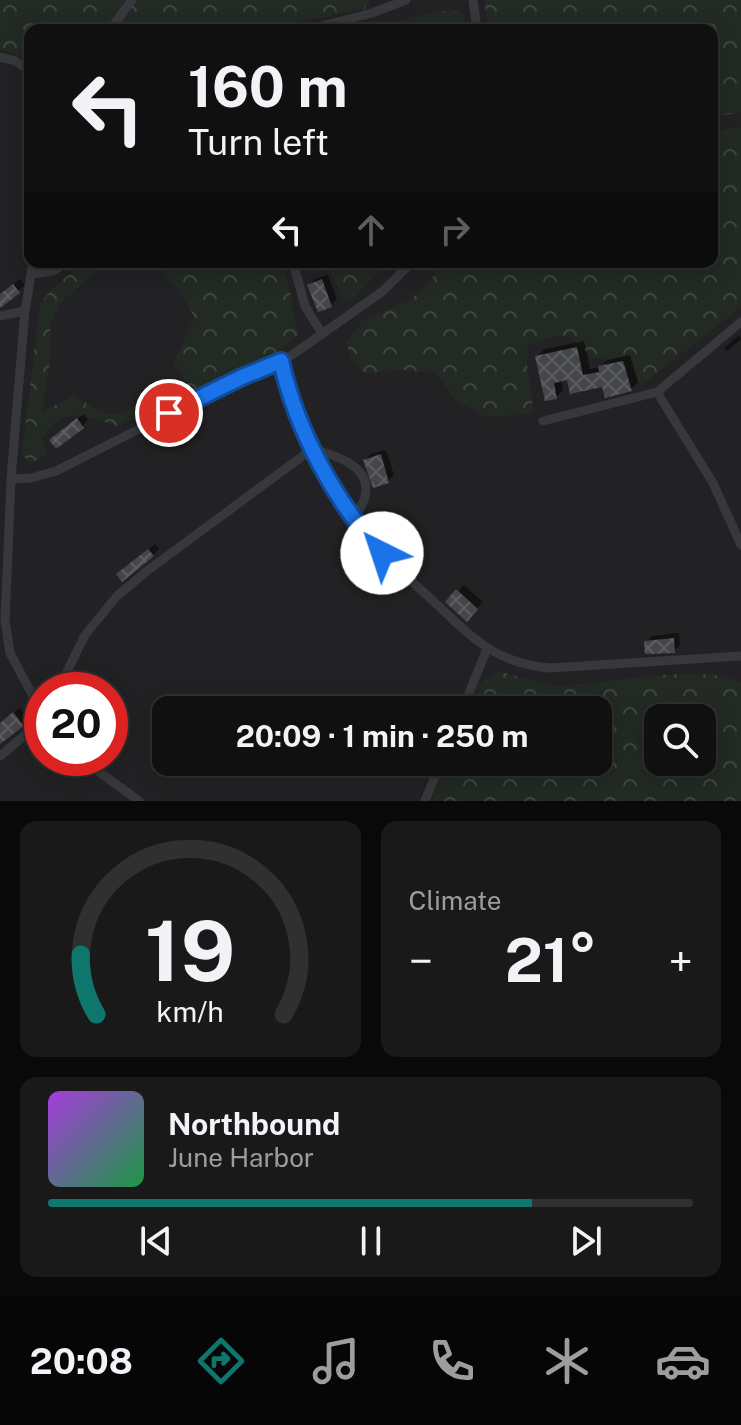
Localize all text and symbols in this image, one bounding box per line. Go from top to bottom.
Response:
text: 160 m [188,54,348,120]
icon: left [56,56,160,160]
text: Turn left [188,121,329,163]
icon: left [265,208,309,252]
icon: ahead [349,208,393,252]
icon: right [433,208,477,252]
pin [135,379,203,447]
icon: arrive [147,391,191,435]
position arrow [340,511,424,595]
speed limit sign: 20 [24,672,128,776]
map controls [644,704,716,776]
button: search [644,704,716,776]
text: 20:09 · 1 min · 250 m [236,718,528,754]
text: Climate [409,885,502,916]
text: 19 [145,902,235,1000]
text: 21° [505,925,597,996]
text: − [409,935,433,987]
text: + [669,935,693,987]
text: km/h [157,995,224,1028]
text: Northbound [168,1106,340,1142]
text: June Harbor [168,1142,314,1173]
icon: previous [134,1219,178,1263]
icon: pause [349,1219,393,1263]
icon: next [564,1219,608,1263]
icon: directions [193,1333,249,1389]
icon: music [308,1333,364,1389]
icon: phone [424,1333,480,1389]
icon: climate [539,1333,595,1389]
icon: car [655,1333,711,1389]
text: 20:08 [30,1340,133,1382]

